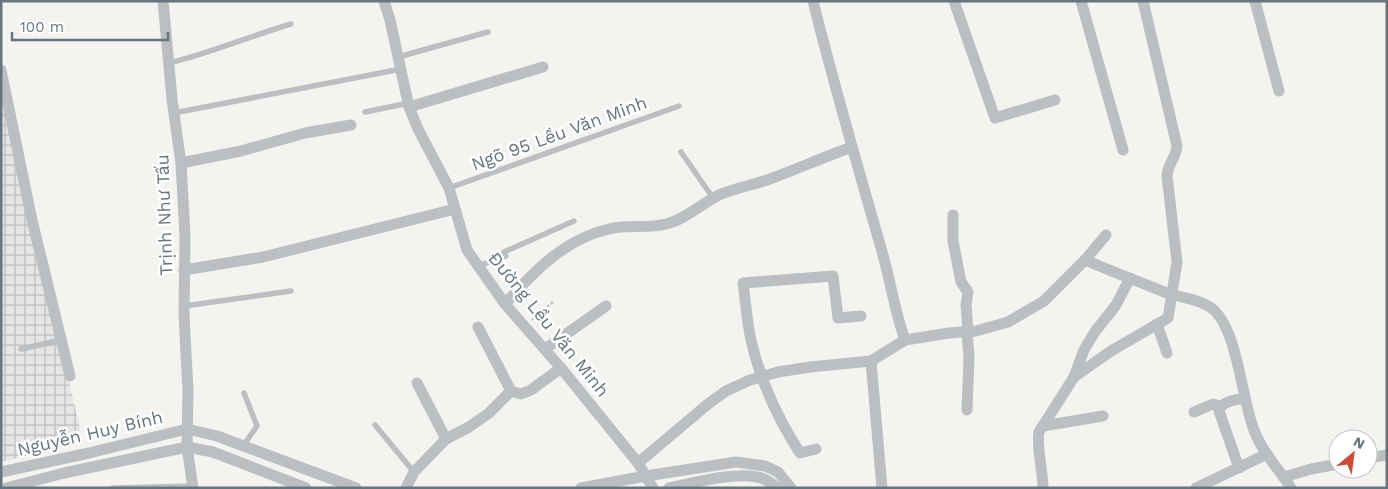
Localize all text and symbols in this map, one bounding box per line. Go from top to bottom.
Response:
scale bar [12,10,169,42]
text: 100 m [20,18,64,36]
street label: Ngõ 95 Lều Văn Minh [468,91,650,175]
street label: Trịnh Như Tấu [151,154,177,276]
street label: Đường Lều Văn Minh [484,247,614,401]
street label: Nguyễn Huy Bính [15,406,165,460]
north arrow [1328,429,1378,479]
text: N [1351,433,1368,452]

